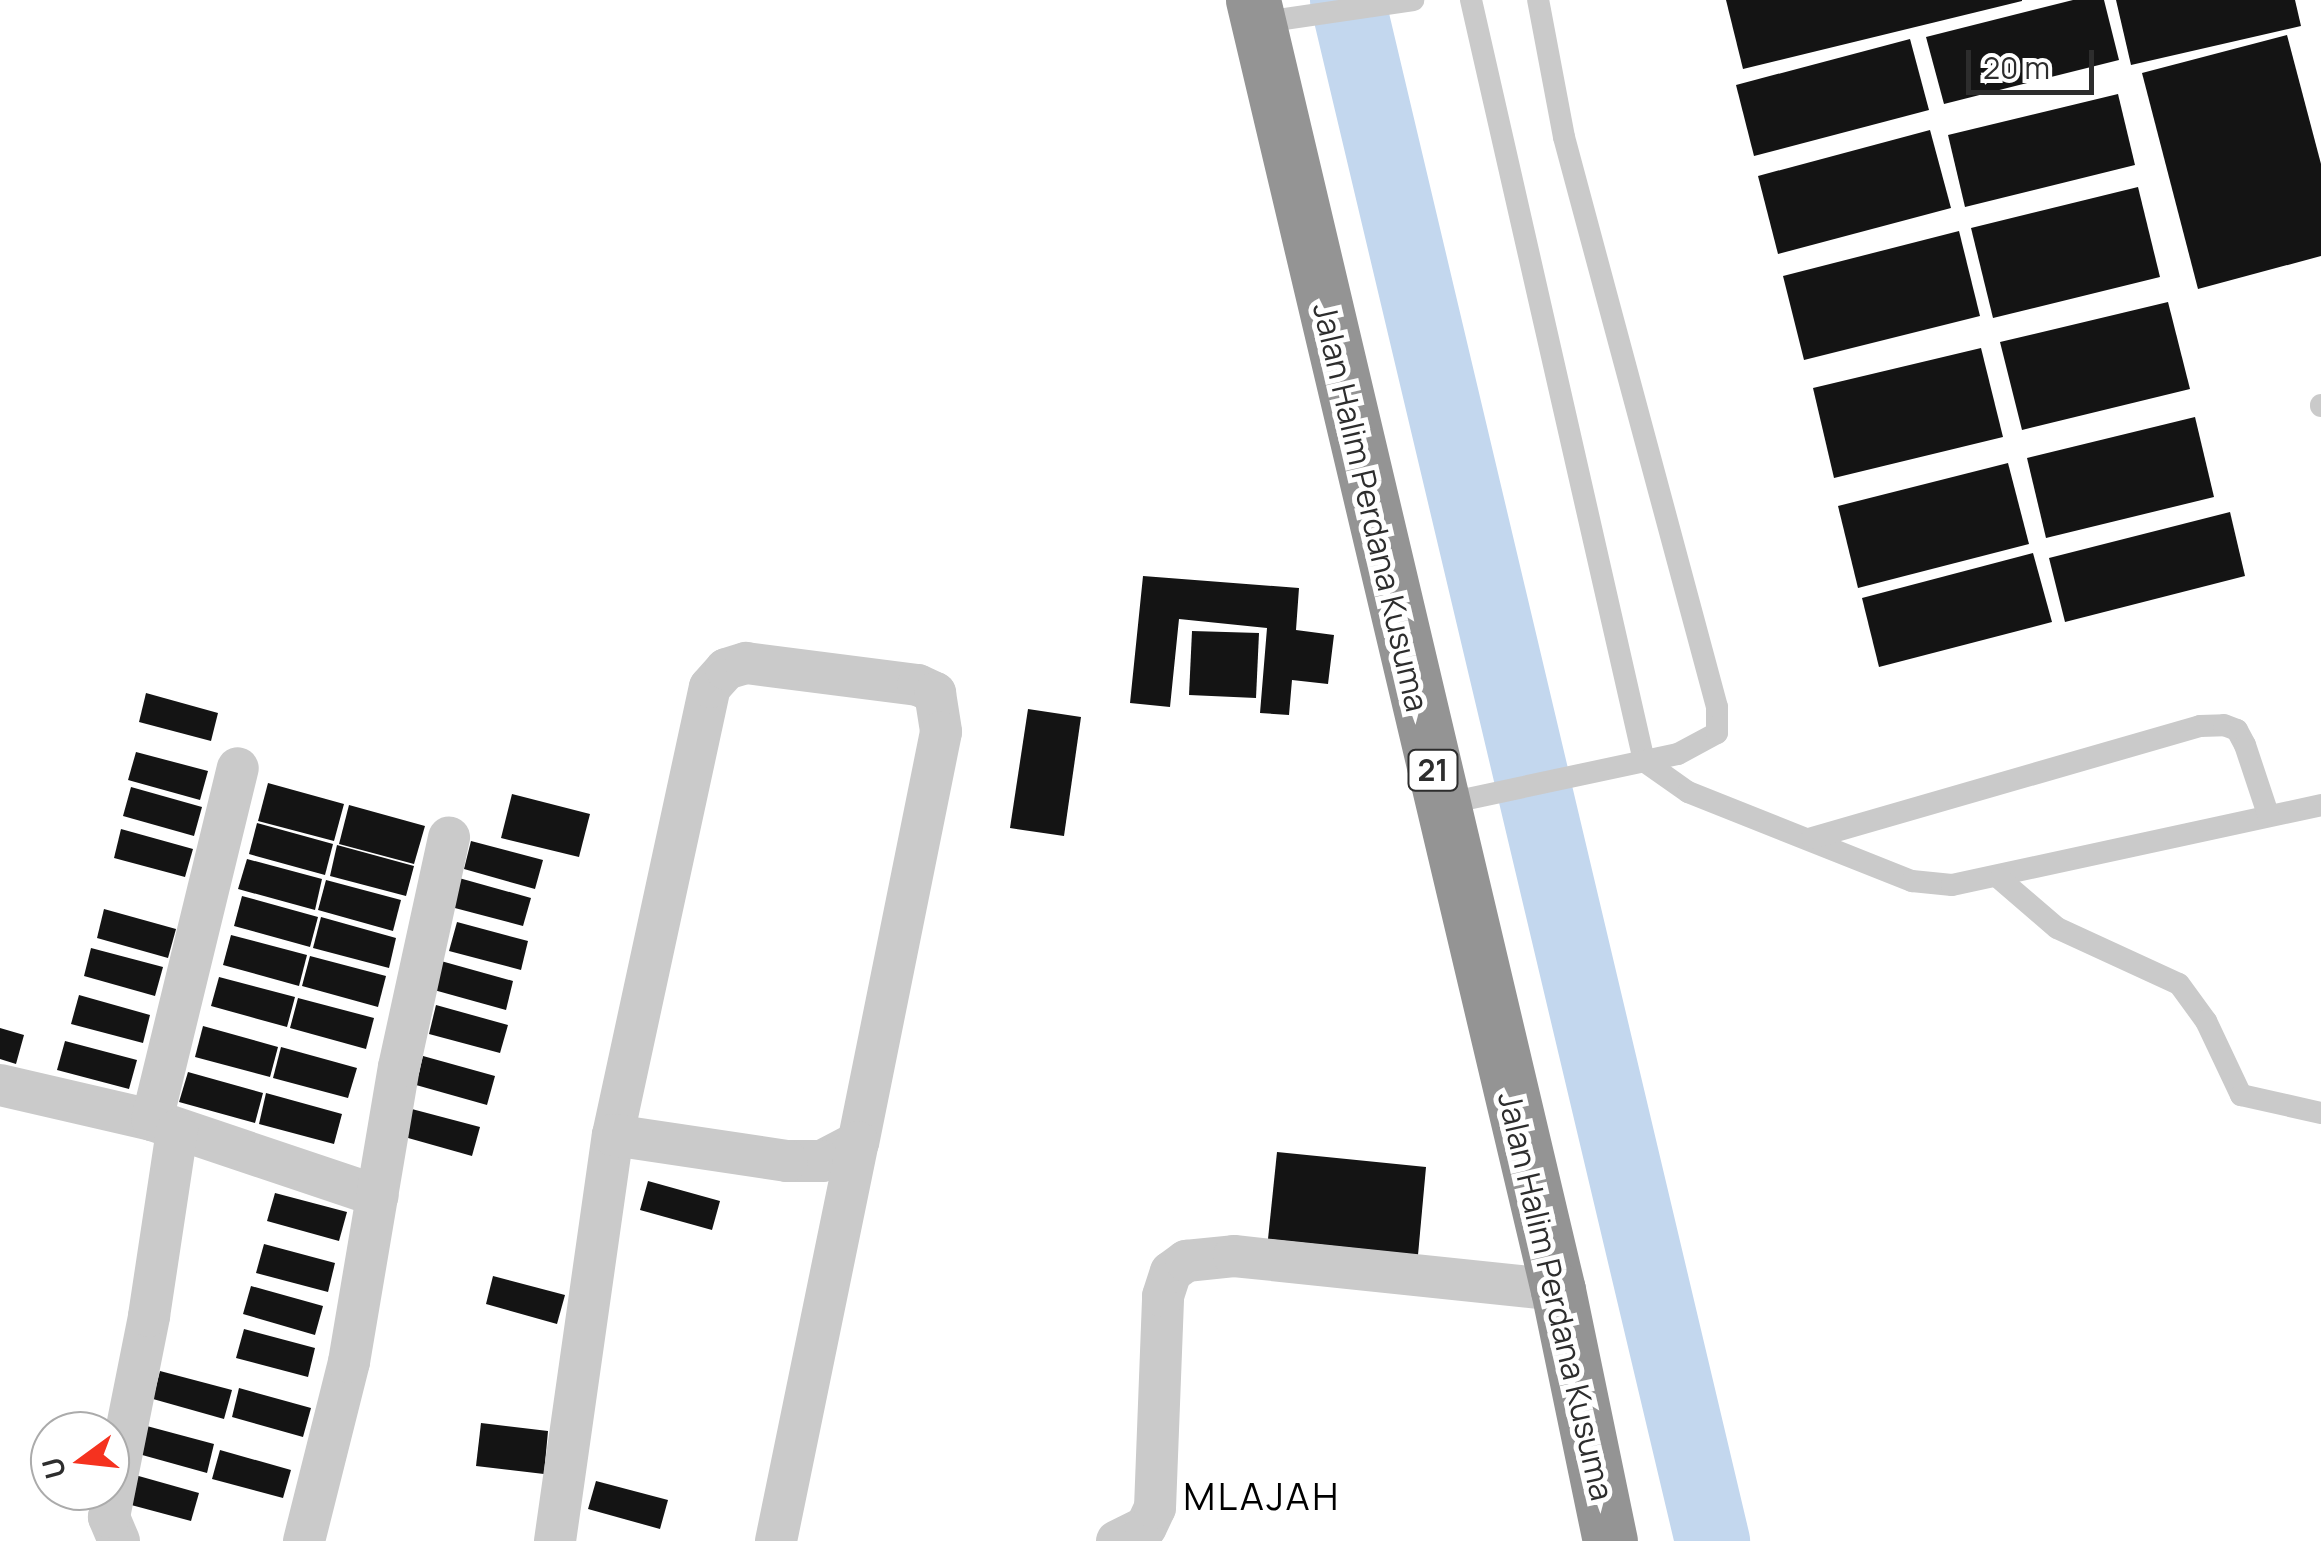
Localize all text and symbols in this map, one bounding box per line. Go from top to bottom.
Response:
scale bar [1971,30,2098,92]
text: 20 m [1983,47,2050,88]
street label: Jalan Halim Perdana Kusuma [1305,299,1437,715]
road number: 21 [1406,745,1460,795]
street label: Jalan Halim Perdana Kusuma [1490,1088,1622,1504]
north arrow [30,1411,130,1511]
text: U [32,1454,74,1483]
district label: MLAJAH [1183,1473,1341,1519]

